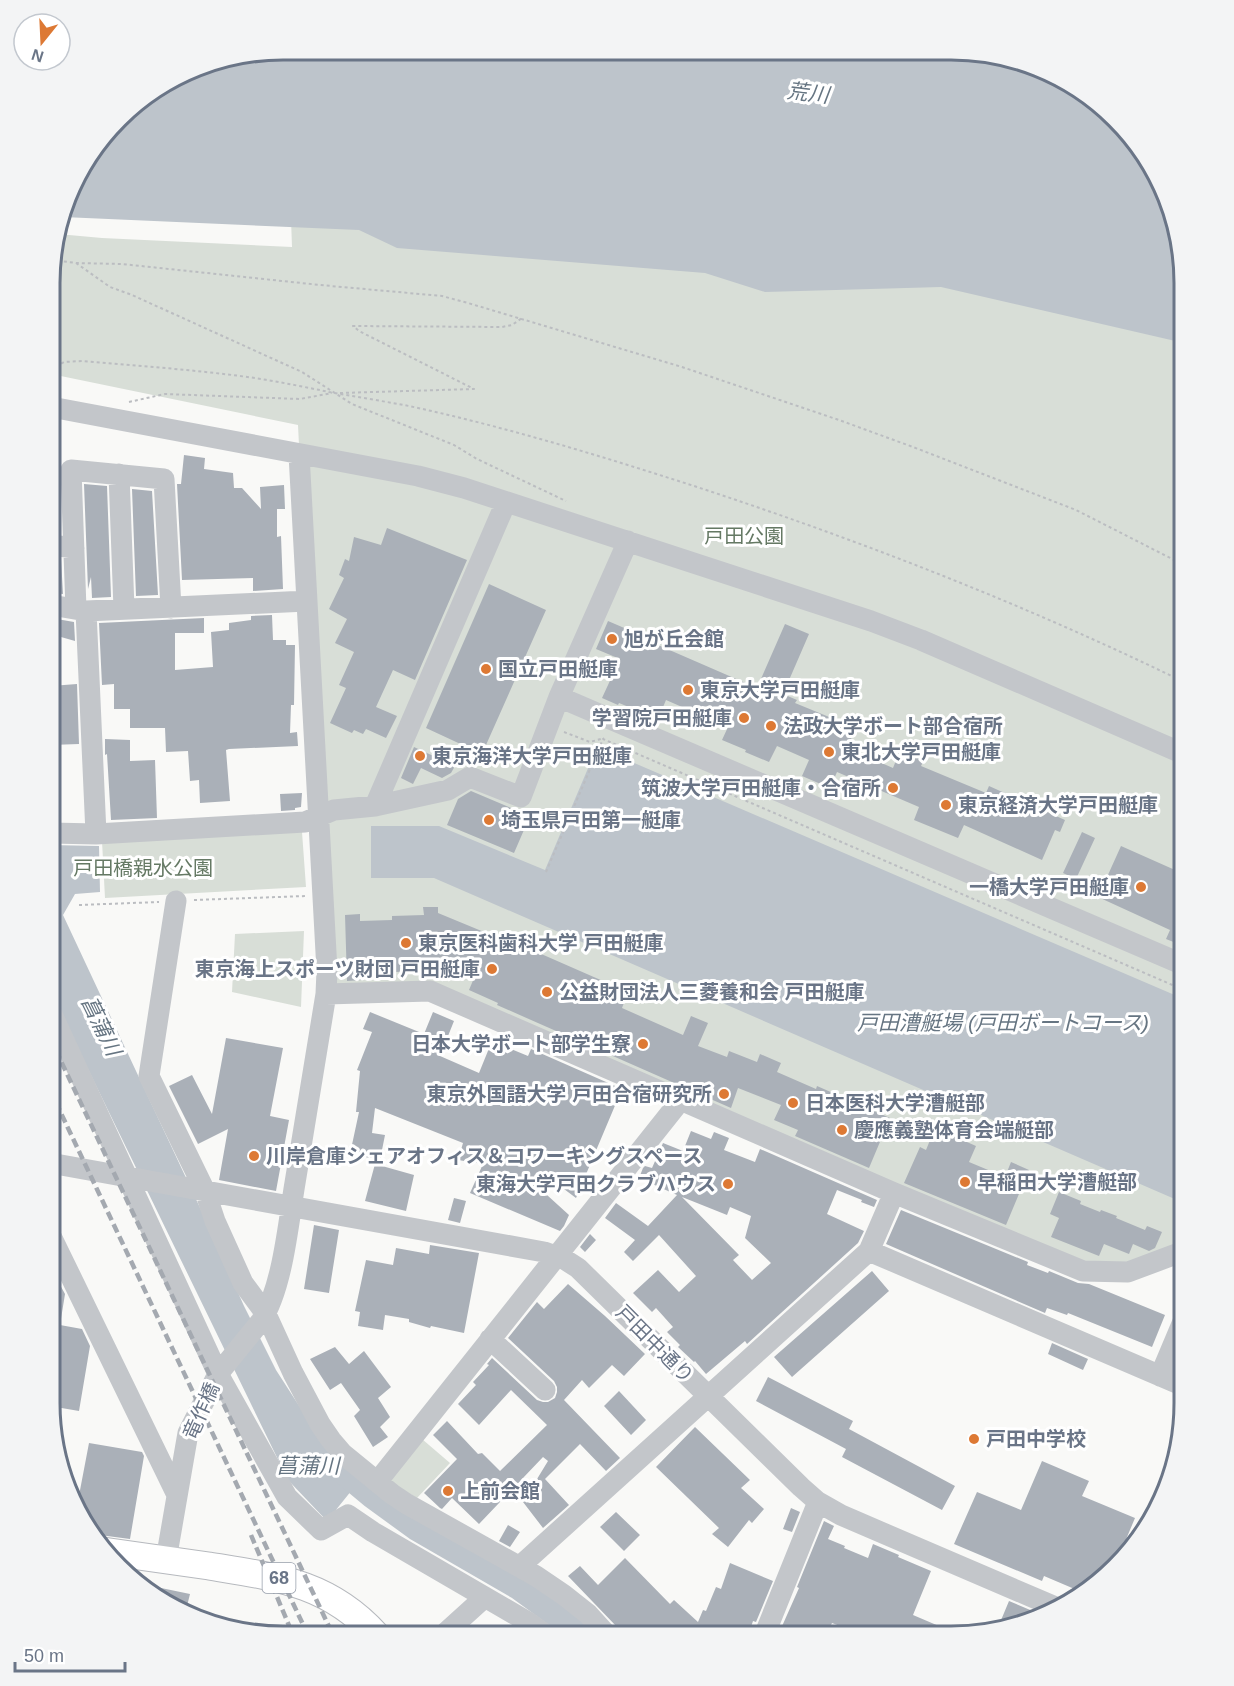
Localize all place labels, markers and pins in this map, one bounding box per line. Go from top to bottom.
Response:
place label: 旭が丘会館 [624,628,724,650]
marker: 旭が丘会館 [605,632,619,646]
place label: 国立戸田艇庫 [498,658,618,680]
marker: 国立戸田艇庫 [479,662,493,676]
place label: 東京大学戸田艇庫 [700,679,860,701]
marker: 東京大学戸田艇庫 [681,683,695,697]
place label: 学習院戸田艇庫 [592,707,732,729]
marker: 学習院戸田艇庫 [737,711,751,725]
place label: 法政大学ボート部合宿所 [783,715,1003,737]
marker: 法政大学ボート部合宿所 [764,719,778,733]
place label: 東北大学戸田艇庫 [841,741,1001,763]
place label: 東京海洋大学戸田艇庫 [432,745,632,767]
marker: 東北大学戸田艇庫 [822,745,836,759]
marker: 東京海洋大学戸田艇庫 [413,749,427,763]
place label: 筑波大学戸田艇庫・合宿所 [641,777,881,799]
marker: 筑波大学戸田艇庫・合宿所 [886,781,900,795]
place label: 東京経済大学戸田艇庫 [958,794,1158,816]
marker: 東京経済大学戸田艇庫 [939,798,953,812]
place label: 埼玉県戸田第一艇庫 [501,809,681,831]
marker: 埼玉県戸田第一艇庫 [482,813,496,827]
place label: 一橋大学戸田艇庫 [969,876,1129,898]
marker: 一橋大学戸田艇庫 [1134,880,1148,894]
place label: 東京医科歯科大学 戸田艇庫 [418,932,664,954]
marker: 東京医科歯科大学 戸田艇庫 [399,936,413,950]
place label: 東京海上スポーツ財団 戸田艇庫 [195,958,480,980]
marker: 東京海上スポーツ財団 戸田艇庫 [485,962,499,976]
place label: 公益財団法人三菱養和会 戸田艇庫 [559,981,865,1003]
marker: 公益財団法人三菱養和会 戸田艇庫 [540,985,554,999]
place label: 日本大学ボート部学生寮 [411,1033,631,1055]
marker: 日本大学ボート部学生寮 [636,1037,650,1051]
place label: 東京外国語大学 戸田合宿研究所 [426,1083,712,1105]
marker: 東京外国語大学 戸田合宿研究所 [717,1087,731,1101]
place label: 日本医科大学漕艇部 [805,1092,985,1114]
marker: 日本医科大学漕艇部 [786,1096,800,1110]
place label: 慶應義塾体育会端艇部 [854,1119,1054,1141]
marker: 慶應義塾体育会端艇部 [835,1123,849,1137]
place label: 川岸倉庫シェアオフィス＆コワーキングスペース [266,1145,703,1167]
marker: 川岸倉庫シェアオフィス＆コワーキングスペース [247,1149,261,1163]
place label: 早稲田大学漕艇部 [977,1171,1137,1193]
place label: 東海大学戸田クラブハウス [476,1173,716,1195]
marker: 早稲田大学漕艇部 [958,1175,972,1189]
marker: 東海大学戸田クラブハウス [721,1177,735,1191]
place label: 戸田中学校 [986,1428,1086,1450]
marker: 戸田中学校 [967,1432,981,1446]
place label: 上前会館 [460,1480,540,1502]
marker: 上前会館 [441,1484,455,1498]

